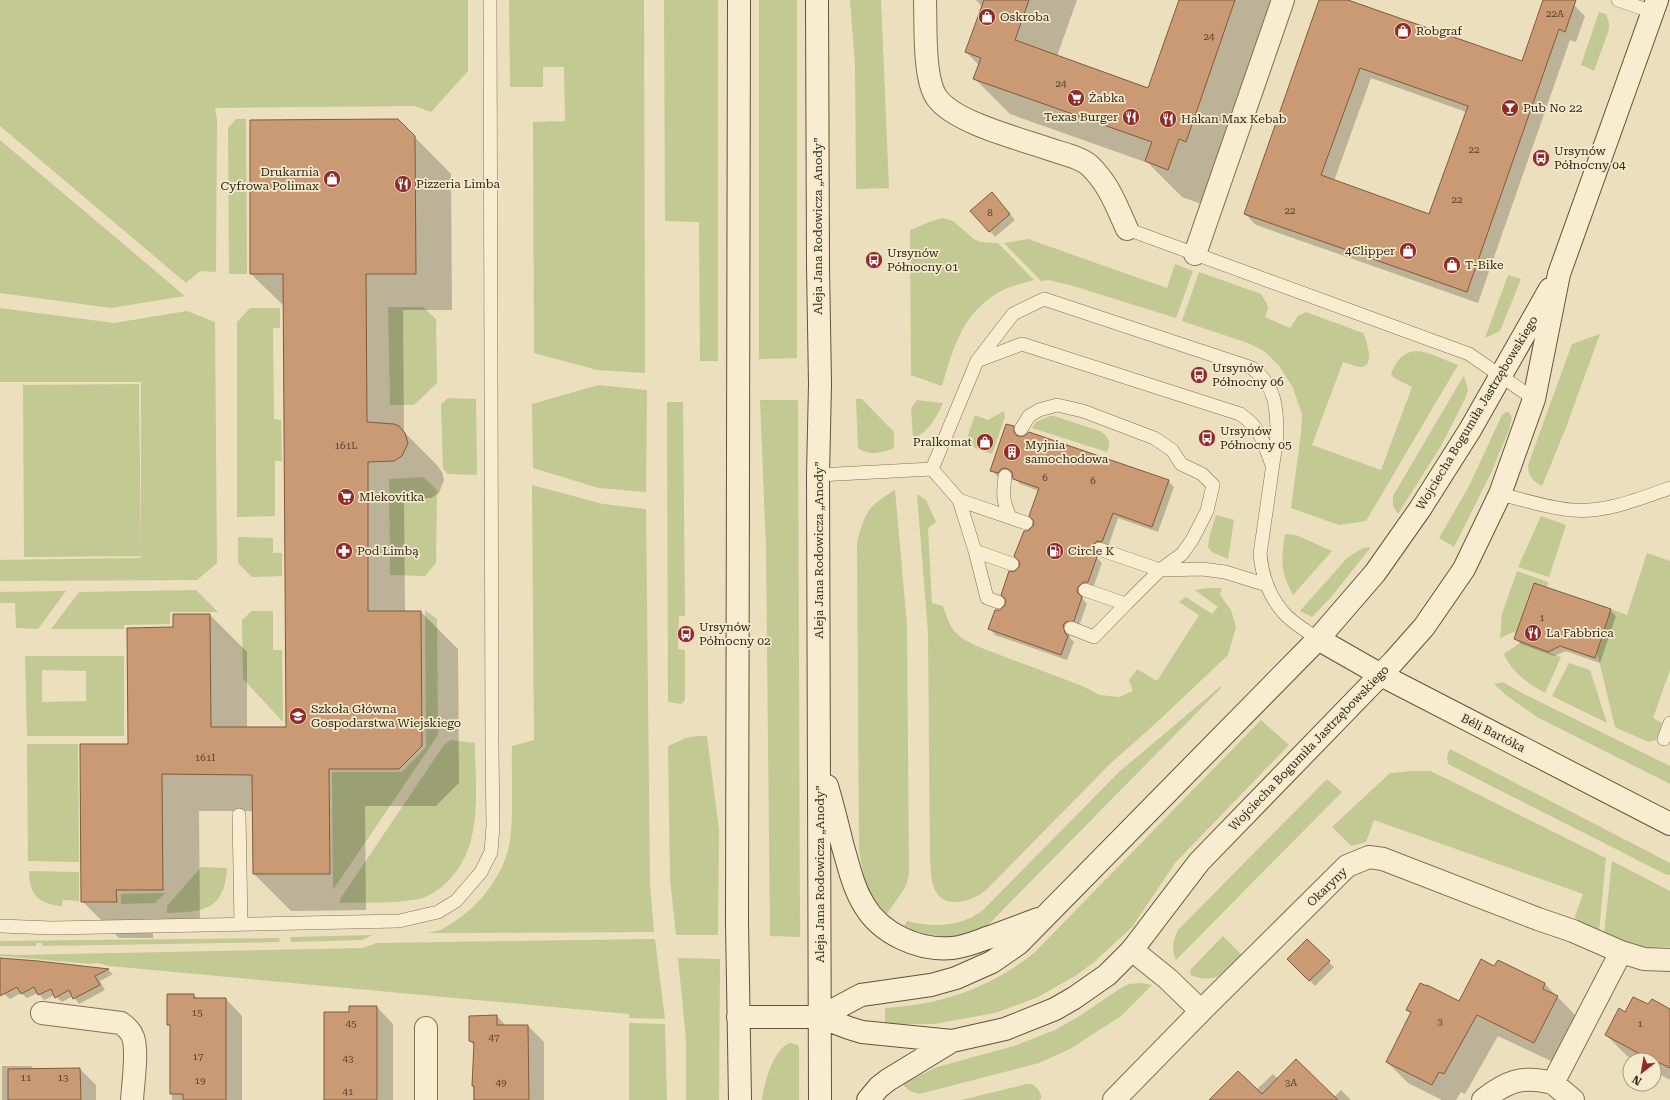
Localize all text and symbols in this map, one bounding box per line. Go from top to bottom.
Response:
shop icon: Oskroba [977,7,997,27]
house number: 22A [1546,8,1564,19]
place label: Oskroba [1000,10,1050,24]
shop icon: Robgraf [1393,21,1413,41]
place label: Robgraf [1416,24,1462,38]
house number: 24 [1203,31,1215,42]
house number: 24 [1055,78,1067,89]
supermarket icon: Żabka [1066,88,1086,108]
place label: Żabka [1089,91,1125,105]
bar icon: Pub No 22 [1500,98,1520,118]
place label: Pub No 22 [1523,101,1583,115]
restaurant icon: Texas Burger [1121,107,1141,127]
restaurant icon: Hakan Max Kebab [1158,109,1178,129]
place label: Texas Burger [1044,110,1118,124]
place label: Hakan Max Kebab [1181,112,1287,126]
street label: Aleja Jana Rodowicza „Anody” [811,137,825,315]
house number: 22 [1468,144,1480,155]
place label: Ursynów Północny 04 [1554,144,1626,172]
bus stop icon: Ursynów Północny 04 [1531,148,1551,168]
place label: Drukarnia Cyfrowa Polimax [220,165,319,193]
shop icon: Drukarnia Cyfrowa Polimax [322,169,342,189]
restaurant icon: Pizzeria Limba [393,174,413,194]
place label: Pizzeria Limba [416,177,500,191]
house number: 22 [1451,194,1463,205]
house number: 22 [1284,205,1296,216]
house number: 8 [987,207,993,218]
shop icon: 4Clipper [1398,241,1418,261]
place label: 4Clipper [1345,244,1395,258]
place label: Ursynów Północny 01 [887,246,959,274]
bus stop icon: Ursynów Północny 01 [864,250,884,270]
shop icon: T-Bike [1442,255,1462,275]
place label: T-Bike [1465,258,1504,272]
street label: Wojciecha Bogumiła Jastrzębowskiego [1413,313,1541,513]
place label: Ursynów Północny 06 [1212,361,1284,389]
bus stop icon: Ursynów Północny 06 [1189,365,1209,385]
place label: Ursynów Północny 05 [1220,424,1292,452]
bus stop icon: Ursynów Północny 05 [1197,428,1217,448]
shop icon: Pralkomat [975,432,995,452]
place label: Pralkomat [913,435,973,449]
place label: Myjnia samochodowa [1025,438,1109,466]
house number: 161L [335,440,358,451]
building icon: Myjnia samochodowa [1002,442,1022,462]
street label: Aleja Jana Rodowicza „Anody” [812,461,826,639]
house number: 6 [1042,472,1048,483]
house number: 6 [1090,475,1096,486]
supermarket icon: Mlekovitka [336,487,356,507]
place label: Mlekovitka [359,490,424,504]
pharmacy icon: Pod Limbą [334,541,354,561]
fuel station icon: Circle K [1045,541,1065,561]
place label: Pod Limbą [357,544,419,558]
place label: Circle K [1068,544,1114,558]
house number: 1 [1539,612,1545,623]
place label: Ursynów Północny 02 [699,620,771,648]
restaurant icon: La Fabbrica [1523,623,1543,643]
bus stop icon: Ursynów Północny 02 [676,624,696,644]
place label: La Fabbrica [1546,626,1614,640]
street label: Wojciecha Bogumiła Jastrzębowskiego [1226,663,1392,833]
place label: Szkoła Główna Gospodarstwa Wiejskiego [311,702,461,730]
school or university icon: Szkoła Główna Gospodarstwa Wiejskiego [288,706,308,726]
street label: Béli Bartóka [1459,711,1528,755]
house number: 161I [195,752,216,763]
street label: Aleja Jana Rodowicza „Anody” [813,785,827,963]
street label: Okaryny [1304,864,1351,909]
house number: 15 [191,1007,203,1018]
house number: 3 [1437,1016,1443,1027]
house number: 45 [345,1018,357,1029]
house number: 1 [1637,1018,1643,1029]
house number: 47 [488,1032,500,1043]
house number: 17 [192,1051,204,1062]
north arrow [1622,1052,1662,1092]
house number: 43 [342,1053,354,1064]
house number: 11 [20,1072,32,1083]
house number: 13 [57,1072,69,1083]
text: N [1630,1072,1644,1088]
house number: 19 [194,1075,206,1086]
house number: 49 [495,1077,507,1088]
house number: 3A [1285,1077,1297,1088]
house number: 41 [342,1086,354,1097]

